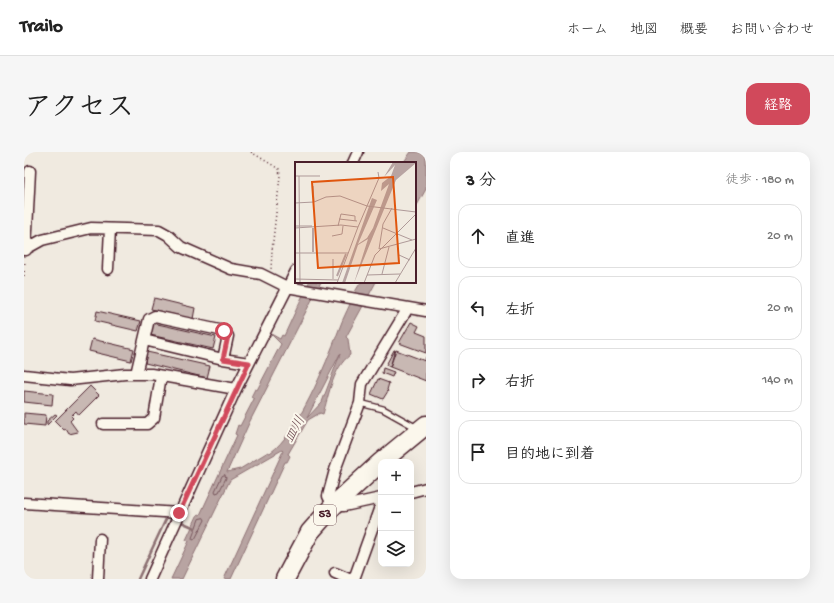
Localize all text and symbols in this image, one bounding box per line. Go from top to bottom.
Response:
text: Trailo [20,16,63,39]
text: ホーム [567,22,608,39]
text: 地図 [630,22,658,39]
text: 概要 [680,22,708,39]
text: お問い合わせ [730,22,814,39]
button: 経路 [746,83,810,125]
text: アクセス [24,93,134,126]
inset map [295,162,416,283]
text: 3 分 [466,172,496,192]
text: 徒歩 · 180 m [726,173,794,188]
icon: ahead [467,225,489,247]
text: 20 m [767,229,793,244]
text: 直進 [505,230,535,248]
icon: left [467,297,489,319]
text: 20 m [767,301,793,316]
text: 左折 [505,302,535,320]
route start [215,322,233,340]
icon: right [467,369,489,391]
text: 140 m [762,373,793,388]
text: 右折 [505,374,535,392]
water label: 皿川 [282,414,310,446]
icon: arrive [467,441,489,463]
text: 目的地に到着 [505,446,595,464]
map controls [378,459,414,567]
button: + [378,459,414,495]
button: − [378,495,414,531]
route end [170,504,188,522]
road number: 53 [314,505,336,525]
button: layers [378,531,414,567]

